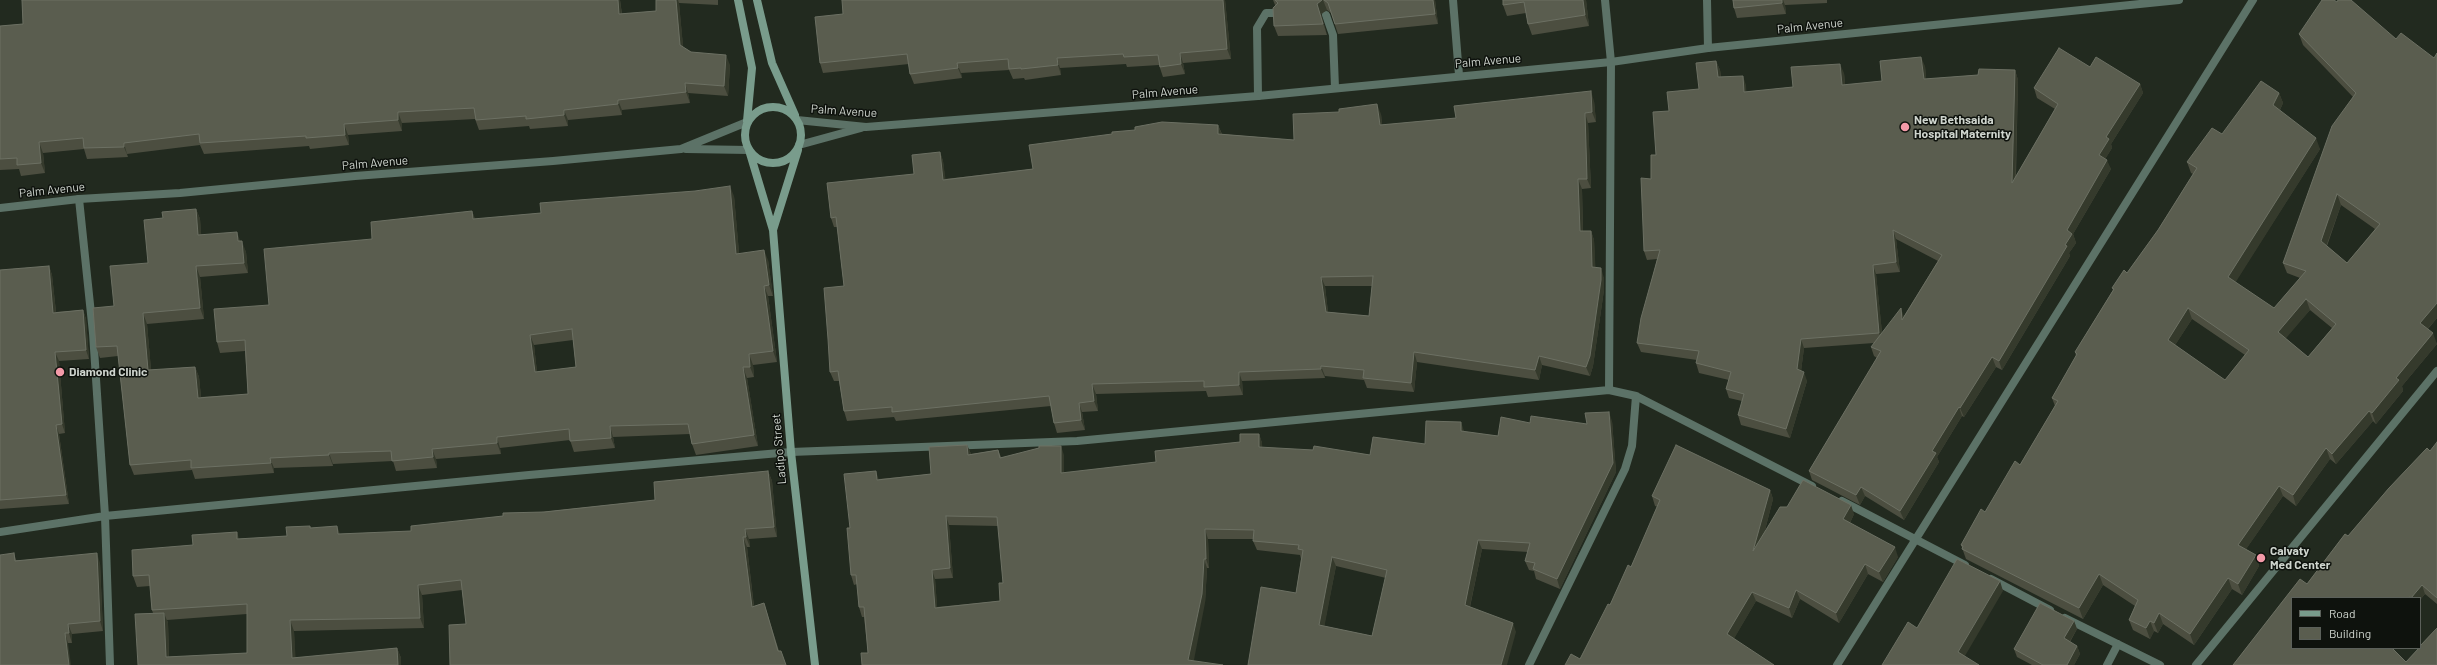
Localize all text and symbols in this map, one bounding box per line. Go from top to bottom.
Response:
street label: Palm Avenue [1776,15,1844,37]
street label: Palm Avenue [1454,51,1522,71]
street label: Palm Avenue [1131,82,1199,102]
street label: Palm Avenue [810,102,878,120]
place label: New Bethsaida Hospital Maternity [1914,113,2011,141]
marker: New Bethsaida Hospital Maternity [1899,121,1911,133]
street label: Palm Avenue [341,153,409,173]
street label: Palm Avenue [18,179,86,201]
place label: Diamond Clinic [69,365,148,379]
marker: Diamond Clinic [54,366,66,378]
street label: Ladipo Street [769,413,789,485]
place label: Calvaty Med Center [2270,544,2330,572]
marker: Calvaty Med Center [2255,552,2267,564]
legend [2291,597,2421,649]
text: Road [2329,606,2356,620]
text: Building [2329,626,2371,640]

